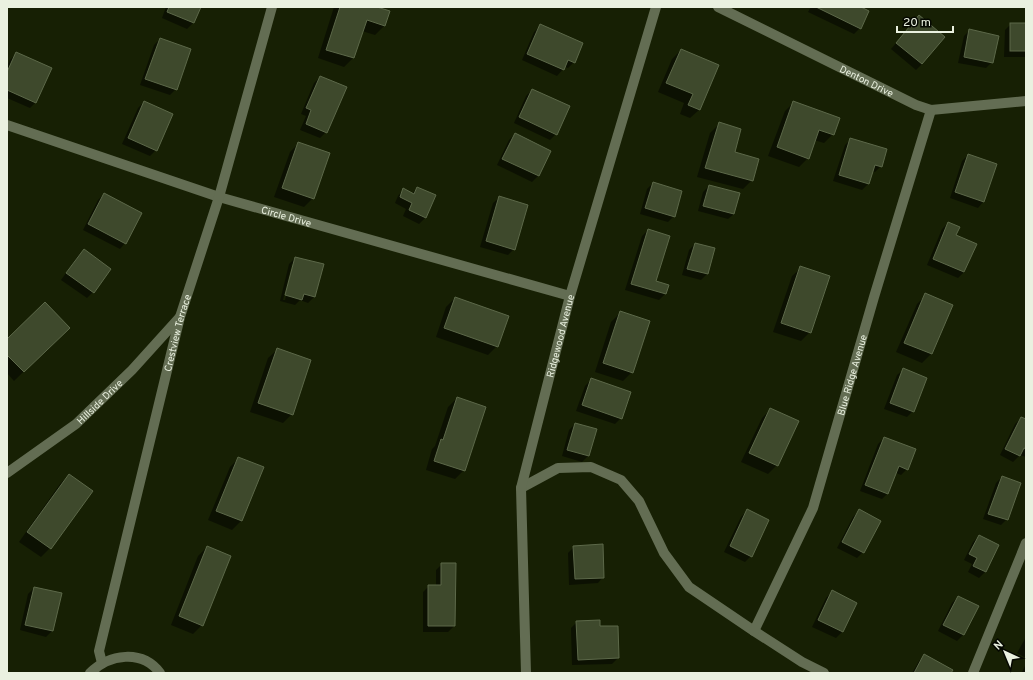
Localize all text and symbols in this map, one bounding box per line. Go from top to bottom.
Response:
scale bar [897,8,953,34]
text: 20 m [903,15,931,31]
street label: Denton Drive [837,63,895,101]
street label: Circle Drive [259,204,313,231]
street label: Crestview Terrace [162,293,195,373]
street label: Ridgewood Avenue [544,293,578,379]
street label: Blue Ridge Avenue [835,333,871,417]
street label: Hillside Drive [75,377,126,428]
north arrow [985,632,1025,672]
text: N [991,638,1006,653]

